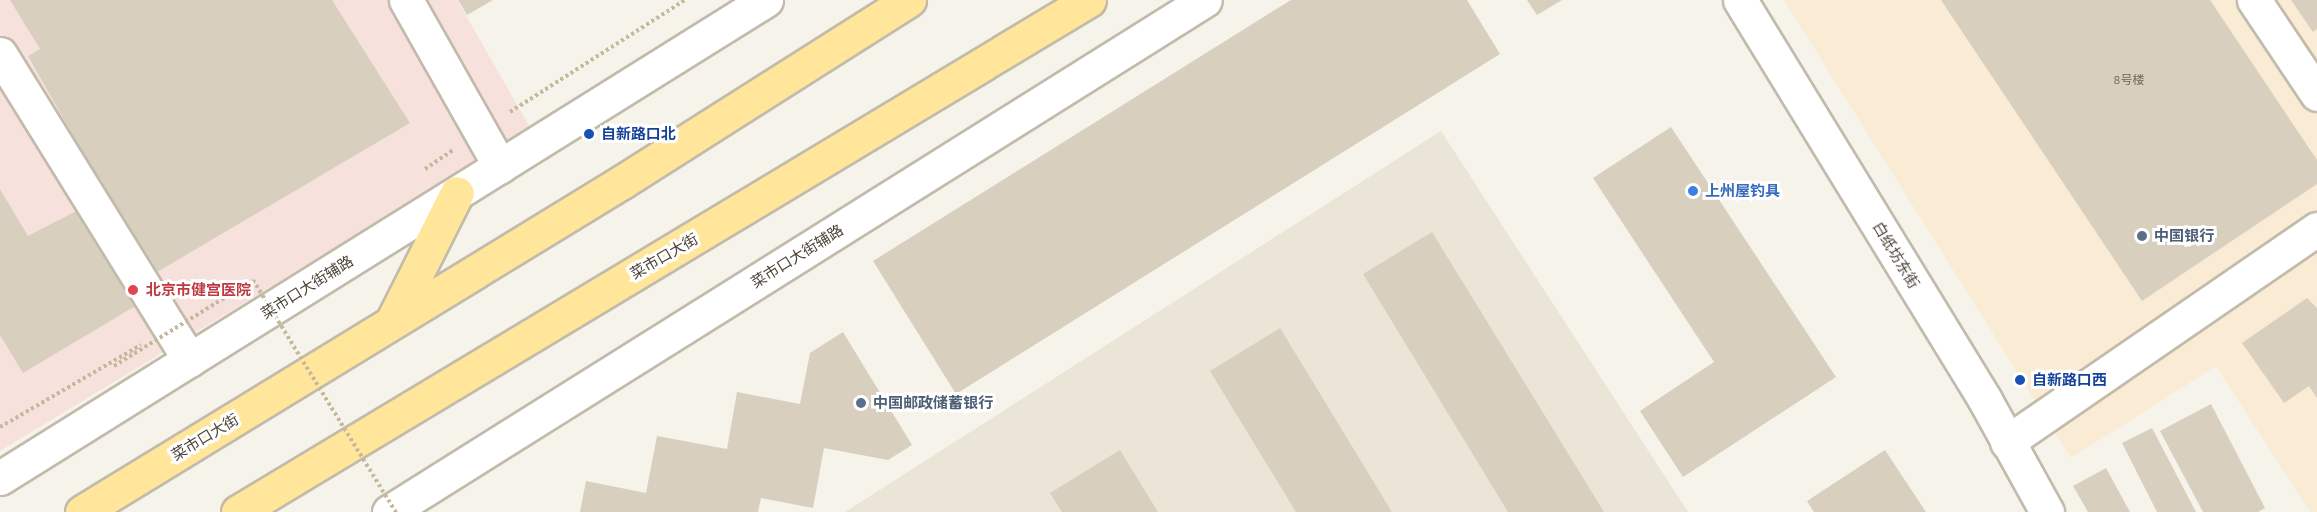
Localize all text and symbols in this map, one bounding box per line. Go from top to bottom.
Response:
house number: 8号楼 [2114,73,2144,87]
place label: 自新路口北 [601,125,676,143]
marker: 自新路口北 [582,127,596,141]
place label: 上州屋钓具 [1705,182,1780,200]
marker: 上州屋钓具 [1686,184,1700,198]
street label: 白纸坊东街 [1869,218,1923,292]
street label: 菜市口大街辅路 [748,221,846,291]
place label: 中国银行 [2154,227,2214,245]
street label: 菜市口大街 [627,229,701,283]
marker: 中国银行 [2135,229,2149,243]
street label: 菜市口大街辅路 [258,252,356,322]
marker: 北京市健宫医院 [124,281,142,299]
place label: 北京市健宫医院 [146,281,251,299]
place label: 自新路口西 [2032,371,2107,389]
marker: 自新路口西 [2013,373,2027,387]
place label: 中国邮政储蓄银行 [873,394,993,412]
marker: 中国邮政储蓄银行 [854,396,868,410]
street label: 菜市口大街 [168,410,242,464]

